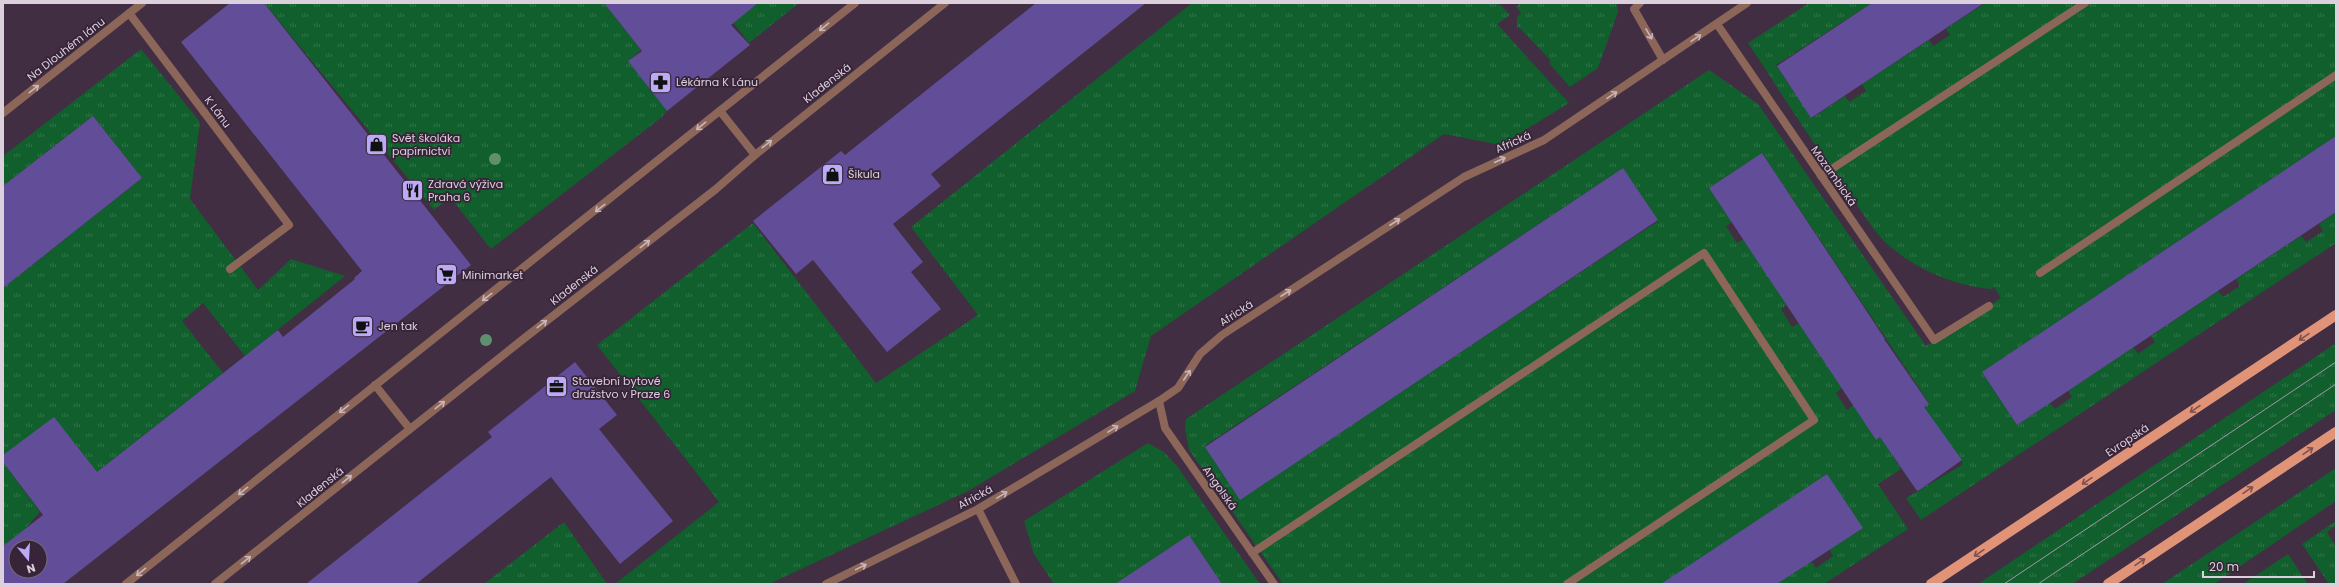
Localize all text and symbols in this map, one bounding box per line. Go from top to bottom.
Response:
street label: Na Dlouhém lánu [24,13,108,85]
one-way arrow [819,23,830,32]
one-way arrow [1645,28,1653,40]
one-way arrow [1690,34,1701,42]
street label: Kladenská [800,59,854,107]
pharmacy icon: Lékárna K Lánu [648,69,674,95]
place label: Lékárna K Lánu [676,74,758,90]
one-way arrow [28,85,39,93]
one-way arrow [1606,91,1617,99]
street label: K Lánu [201,93,235,131]
one-way arrow [696,122,707,131]
street label: Africká [1493,127,1533,157]
place label: Svět školáka papírnictví [392,130,460,159]
shop icon: Svět školáka papírnictví [363,131,389,157]
one-way arrow [762,140,773,149]
street label: Mozambická [1807,143,1861,209]
one-way arrow [1494,156,1506,164]
shop icon: Šikula [820,161,846,187]
place label: Šikula [848,166,880,182]
place label: Zdravá výživa Praha 6 [428,176,503,205]
restaurant icon: Zdravá výživa Praha 6 [399,177,425,203]
one-way arrow [594,203,605,212]
one-way arrow [1389,218,1400,226]
one-way arrow [640,240,651,249]
street label: Kladenská [547,261,601,309]
supermarket icon: Minimarket [433,262,459,288]
place label: Minimarket [462,267,523,283]
one-way arrow [1280,289,1291,297]
one-way arrow [481,292,492,301]
street label: Africká [1216,296,1256,330]
cafe icon: Jen tak [349,313,375,339]
place label: Jen tak [378,318,418,334]
one-way arrow [537,320,548,328]
one-way arrow [2298,333,2309,341]
one-way arrow [1183,370,1191,381]
place label: Stavební bytové družstvo v Praze 6 [572,373,670,402]
office icon: Stavební bytové družstvo v Praze 6 [543,374,569,400]
one-way arrow [435,400,446,409]
one-way arrow [339,405,350,414]
one-way arrow [2190,405,2201,413]
street label: Evropská [2102,420,2152,460]
one-way arrow [1107,424,1119,432]
one-way arrow [2302,447,2313,455]
street label: Kladenská [293,463,347,511]
street label: Angolská [1199,463,1241,513]
one-way arrow [342,474,353,483]
one-way arrow [2082,477,2093,485]
street label: Africká [955,481,995,513]
one-way arrow [237,486,248,495]
one-way arrow [2242,486,2254,494]
one-way arrow [996,491,1008,499]
north arrow [8,539,48,579]
one-way arrow [1973,549,1984,557]
scale bar [2203,553,2314,579]
one-way arrow [240,555,251,564]
one-way arrow [2134,558,2146,566]
text: 20 m [2209,558,2239,575]
text: N [25,560,38,577]
one-way arrow [855,563,867,570]
one-way arrow [136,567,147,576]

